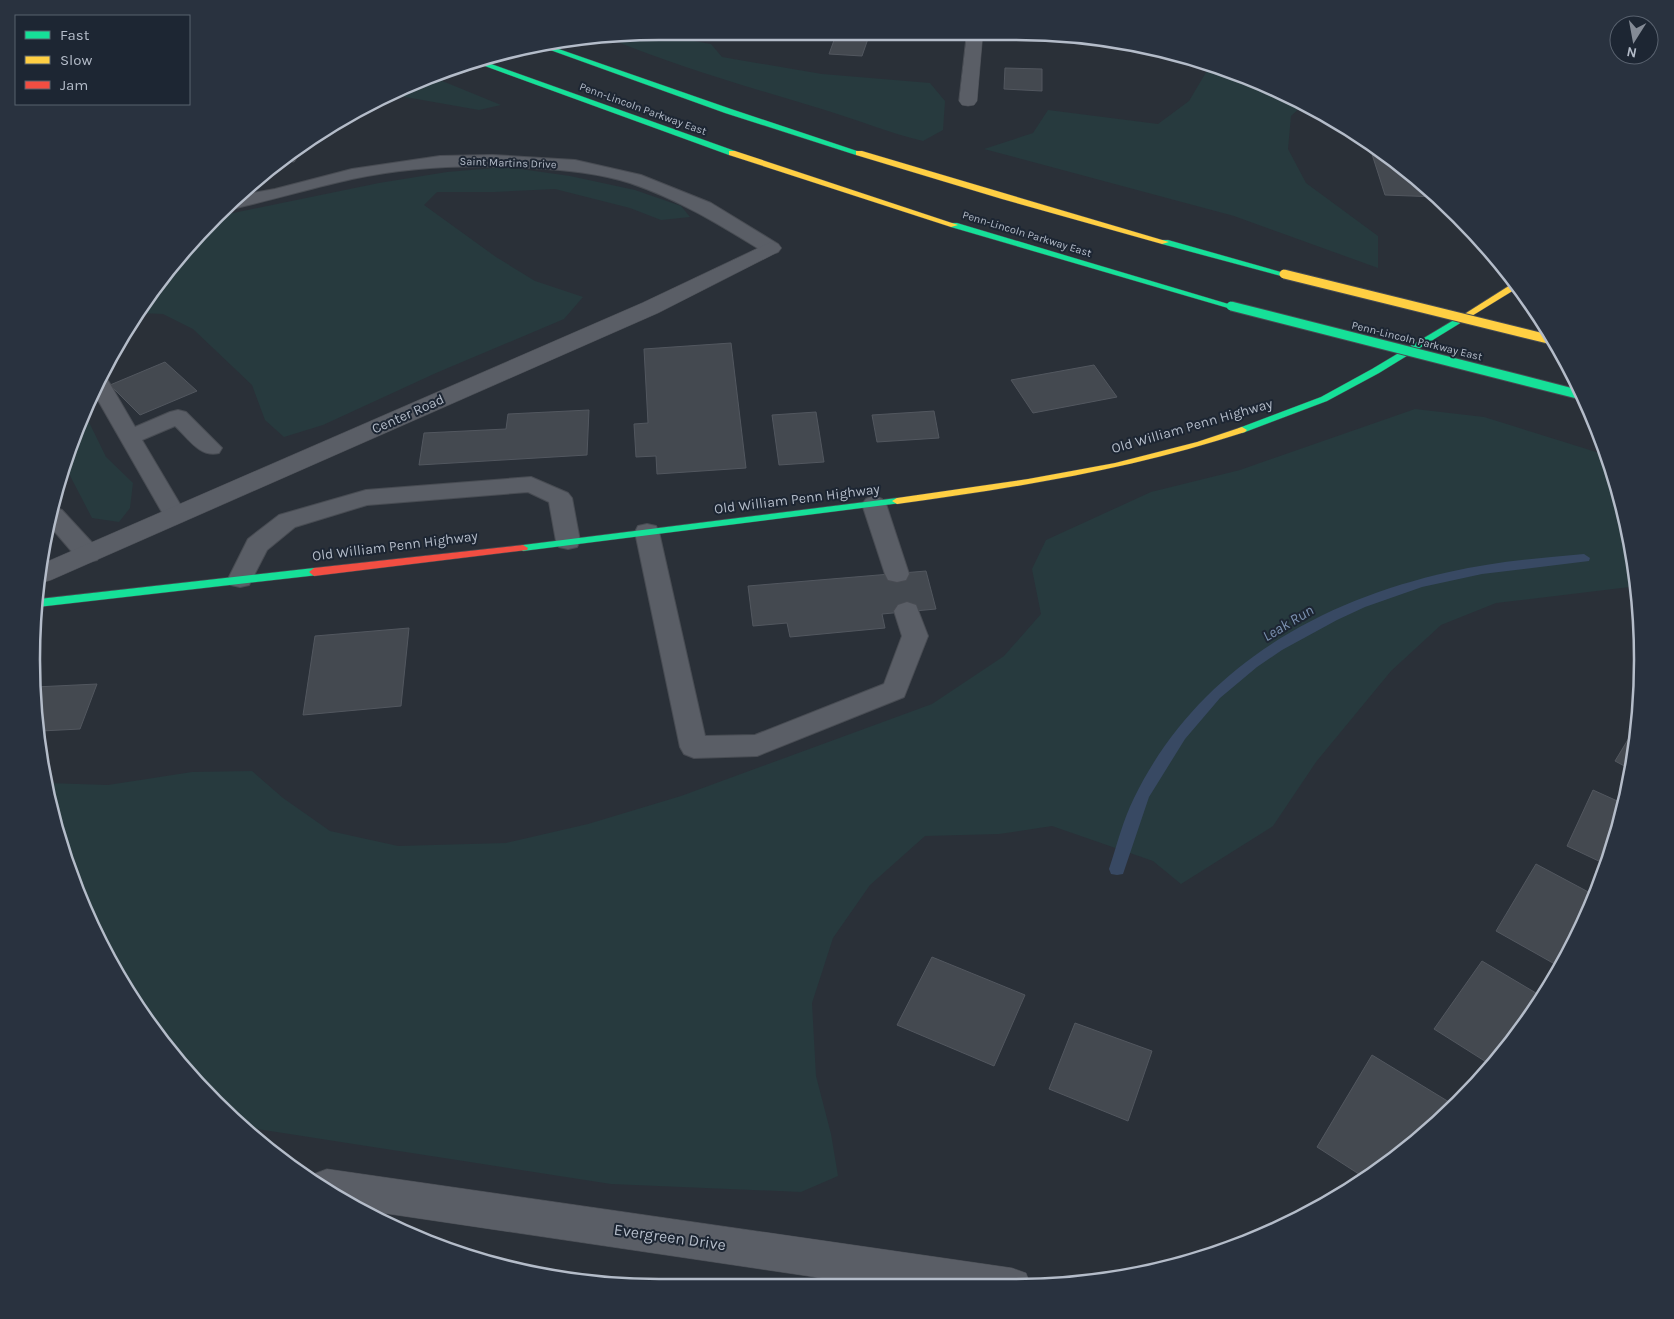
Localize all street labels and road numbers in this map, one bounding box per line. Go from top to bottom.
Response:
street label: Penn-Lincoln Parkway East [578,80,708,138]
street label: Saint Martins Drive [459,155,557,171]
street label: Penn-Lincoln Parkway East [961,208,1093,260]
street label: Penn-Lincoln Parkway East [1350,318,1484,364]
street label: Center Road [369,391,447,437]
street label: Old William Penn Highway [1109,395,1275,457]
street label: Old William Penn Highway [713,480,881,518]
street label: Old William Penn Highway [311,527,479,565]
street label: Evergreen Drive [613,1220,727,1254]

